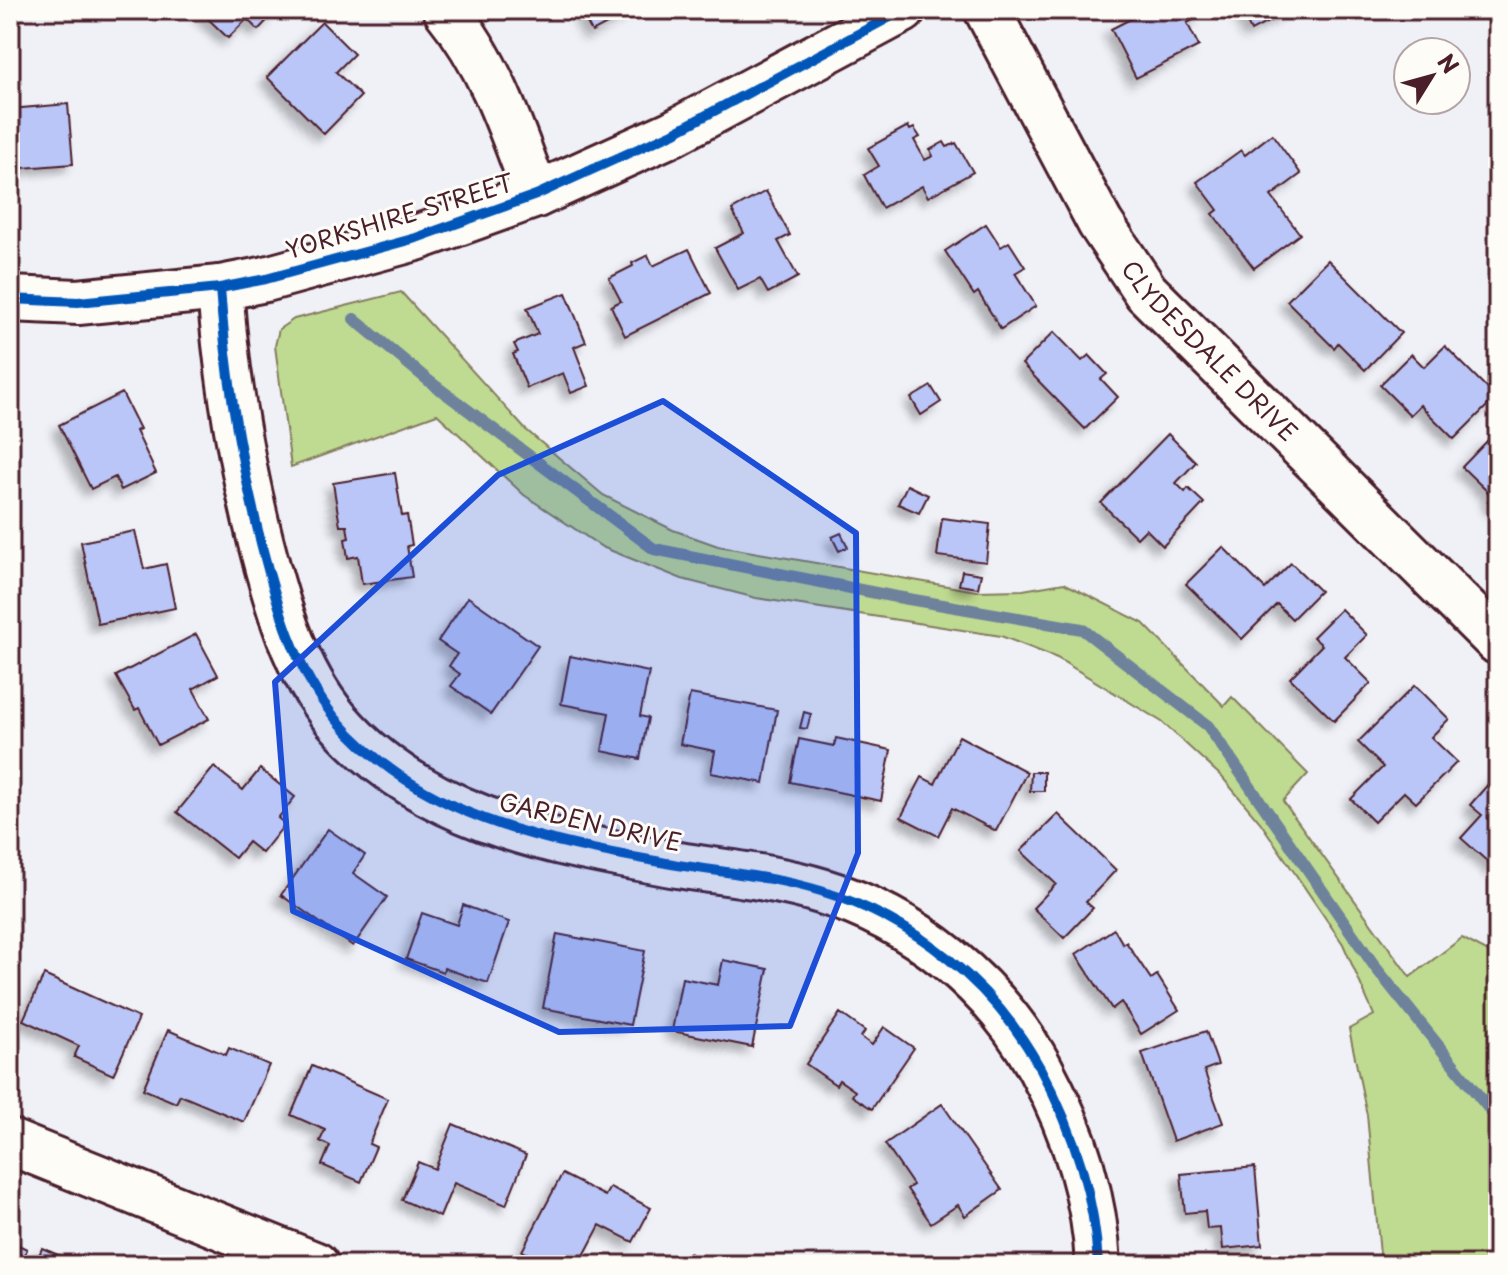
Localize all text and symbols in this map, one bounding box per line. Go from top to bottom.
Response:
north arrow [1392,36,1472,116]
text: N [1431,46,1468,80]
street label: YORKSHIRE STREET [281,163,518,267]
street label: CLYDESDALE DRIVE [1114,252,1306,449]
street label: GARDEN DRIVE [496,783,685,860]

